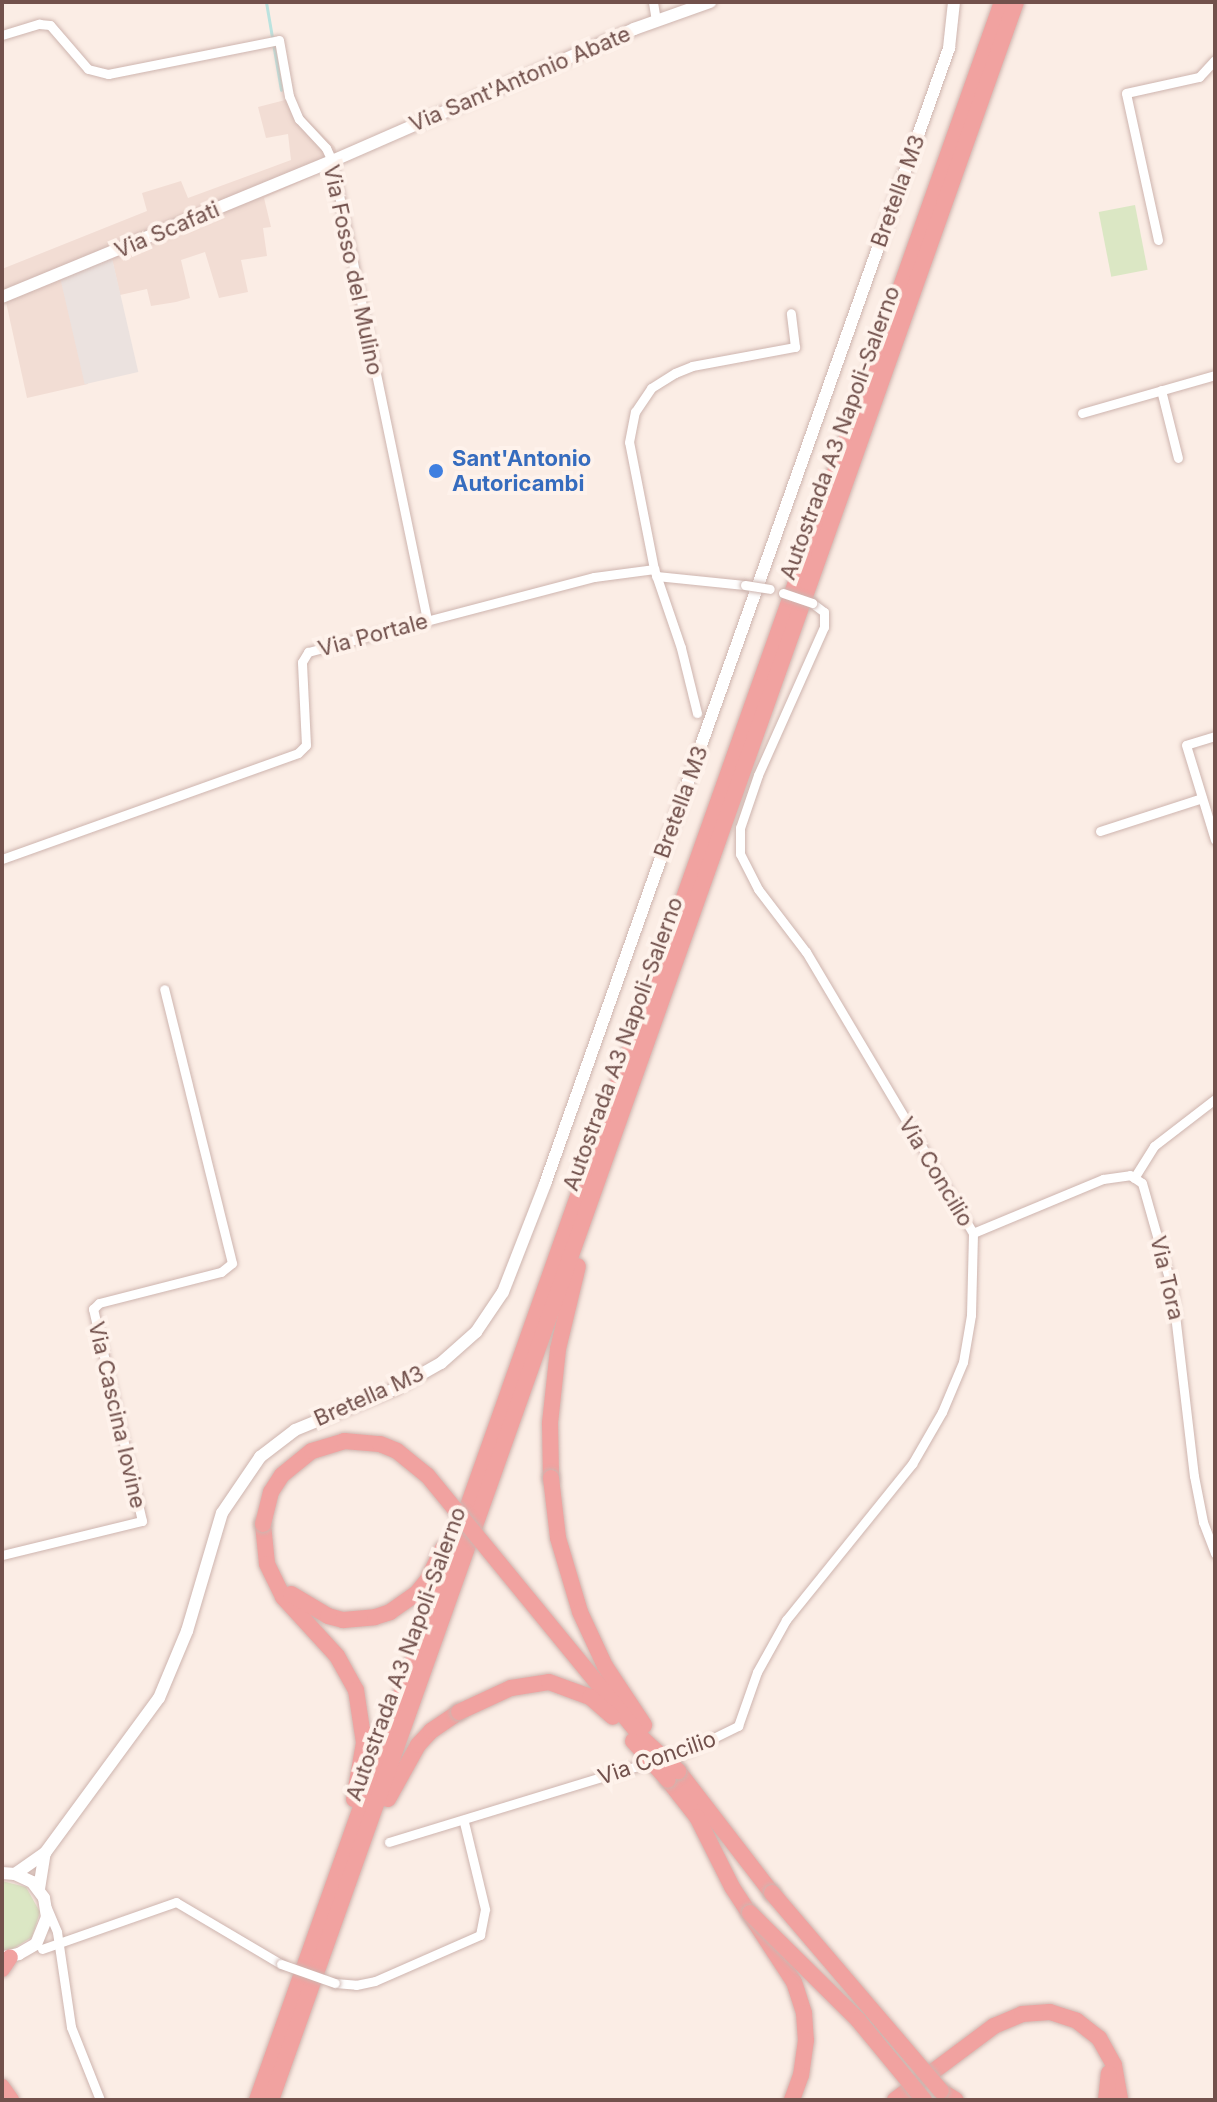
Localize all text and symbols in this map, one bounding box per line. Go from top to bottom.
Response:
street label: Via Sant'Antonio Abate [405,20,635,138]
street label: Bretella M3 [865,131,931,251]
street label: Via Fosso del Mulino [318,162,388,378]
street label: Via Scafati [111,196,223,264]
street label: Autostrada A3 Napoli-Salerno [774,283,906,583]
place label: Sant'Antonio Autoricambi [452,445,591,496]
marker: Sant'Antonio Autoricambi [427,462,445,480]
street label: Via Portale [315,608,431,662]
street label: Bretella M3 [648,742,714,862]
street label: Autostrada A3 Napoli-Salerno [557,894,689,1194]
street label: Via Concilio [893,1112,979,1232]
street label: Via Tora [1145,1233,1189,1323]
street label: Via Cascina Iovine [83,1319,151,1511]
street label: Bretella M3 [310,1360,428,1432]
street label: Autostrada A3 Napoli-Salerno [340,1504,472,1804]
street label: Via Concilio [595,1725,719,1791]

